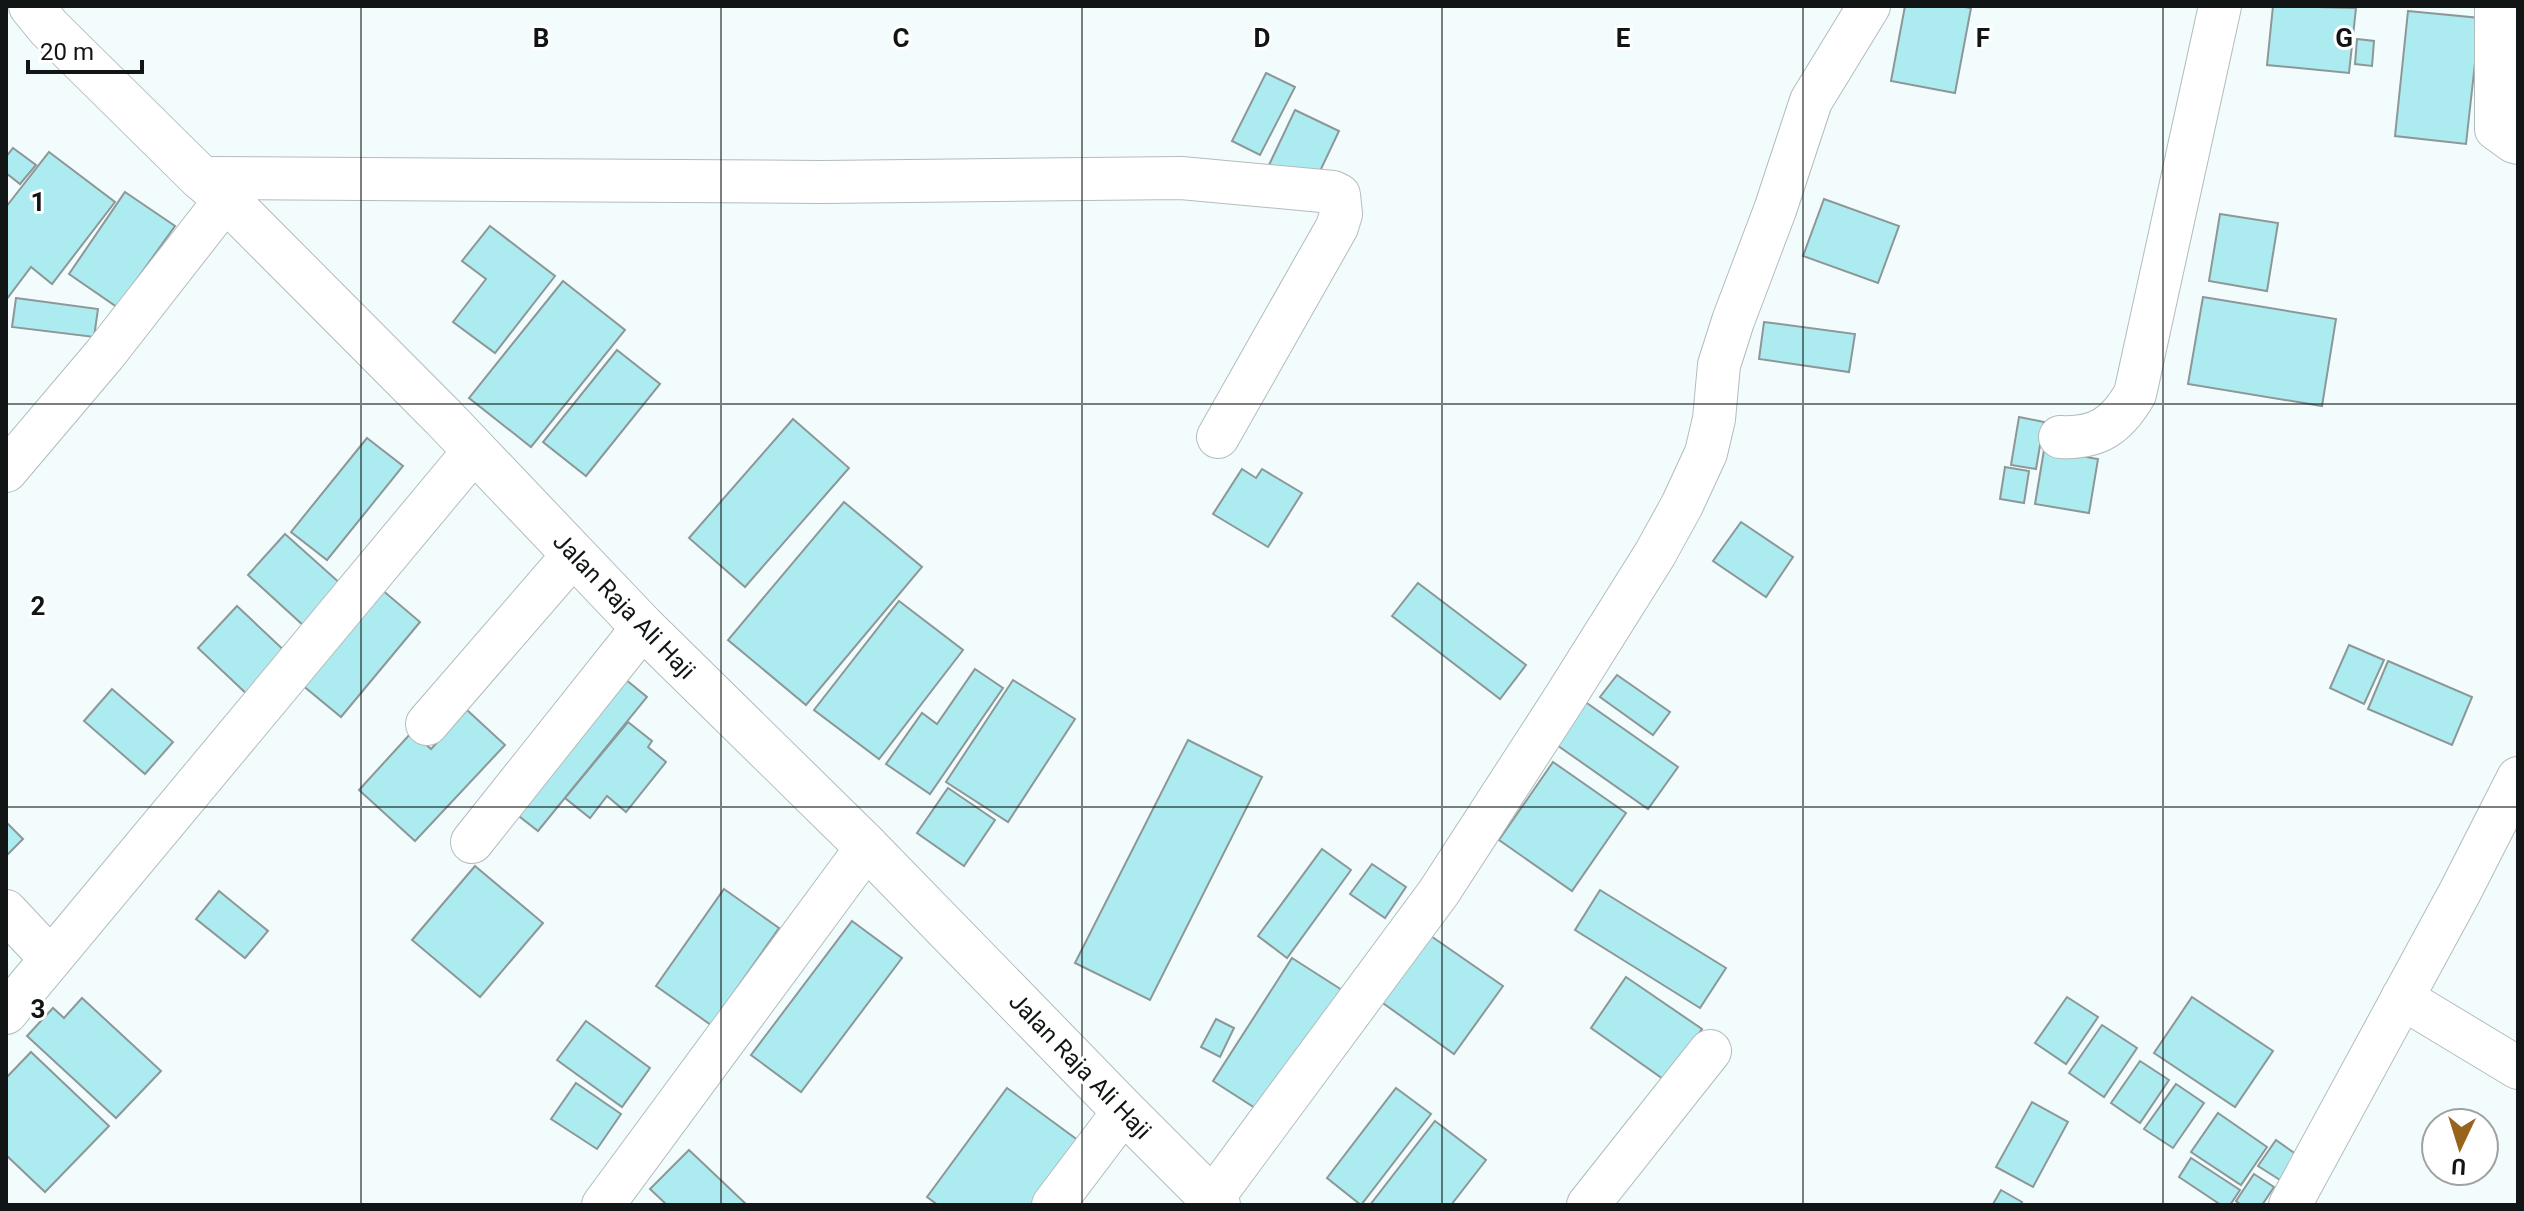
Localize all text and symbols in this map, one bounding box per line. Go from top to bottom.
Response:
text: B [533,23,549,53]
text: C [892,23,910,53]
text: D [1254,23,1270,53]
text: E [1616,23,1631,53]
text: F [1976,23,1990,53]
text: G [2335,23,2353,53]
scale bar [28,24,142,74]
text: 20 m [40,38,94,66]
text: 1 [31,187,45,217]
street label: Jalan Raja Ali Haji [547,527,701,685]
text: 2 [31,591,45,621]
street label: Jalan Raja Ali Haji [1003,987,1157,1145]
text: 3 [31,994,45,1024]
north arrow [2420,1107,2500,1187]
text: U [2451,1153,2467,1179]

